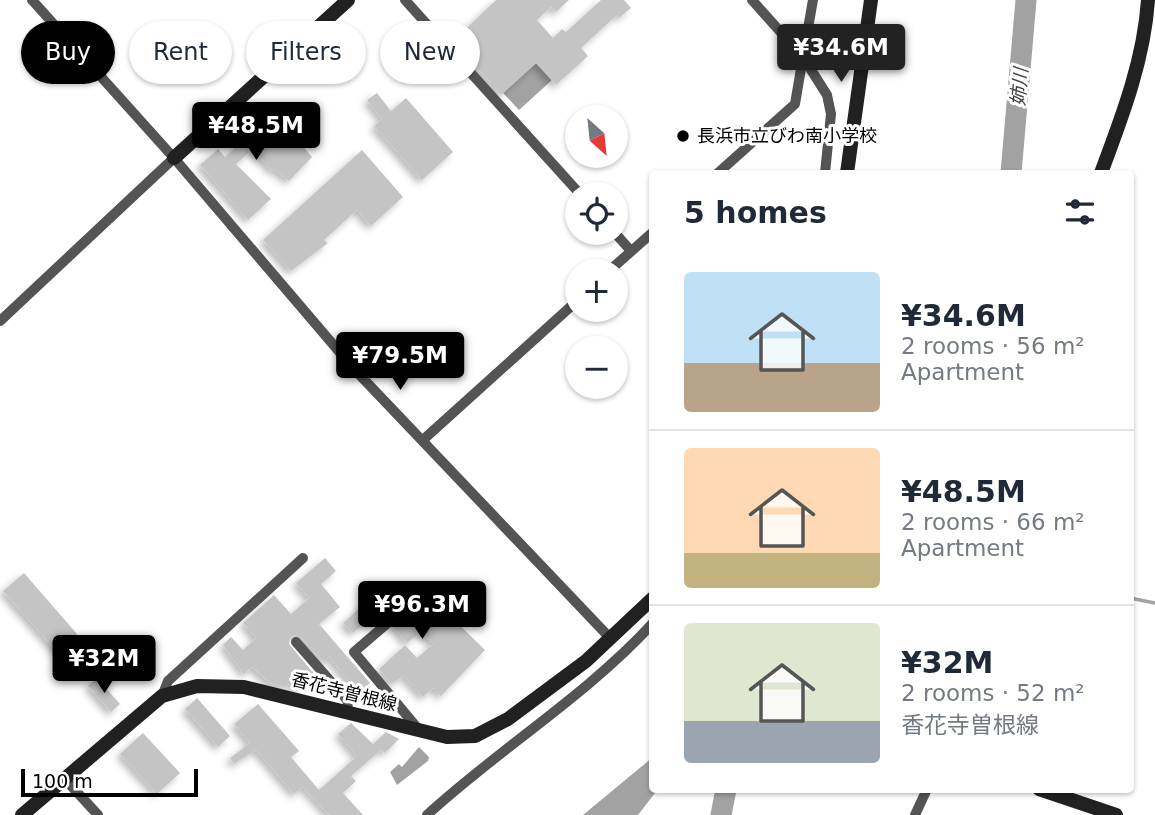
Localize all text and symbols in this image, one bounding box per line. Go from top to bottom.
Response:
chip: Buy [21,21,115,84]
chip: Rent [129,21,232,84]
chip: Filters [246,21,366,84]
chip: New [380,21,480,84]
pin: ¥34.6M [784,24,898,84]
text: ¥34.6M [793,34,889,60]
water label: 姉川 [1006,65,1032,107]
pin: ¥48.5M [199,102,313,162]
north arrow [565,105,628,168]
map controls [565,105,628,399]
text: ¥48.5M [208,112,304,138]
place label: 長浜市立びわ南小学校 [697,125,877,146]
marker: 長浜市立びわ南小学校 [675,128,691,144]
button: locate [565,182,628,245]
icon: filters [1061,193,1099,231]
text: 5 homes [684,195,827,230]
button: + [565,259,628,322]
text: ¥34.6M [901,298,1026,333]
icon: home [740,300,824,384]
pin: ¥79.5M [343,332,457,392]
text: 2 rooms · 56 m² [901,333,1085,359]
button: − [565,336,628,399]
text: ¥79.5M [352,342,448,368]
text: Apartment [901,359,1024,385]
text: ¥48.5M [901,474,1026,509]
icon: home [740,476,824,560]
text: 2 rooms · 66 m² [901,509,1085,535]
text: Apartment [901,535,1024,561]
pin: ¥96.3M [365,582,479,641]
text: ¥96.3M [374,591,470,617]
pin: ¥32M [63,636,145,695]
text: ¥32M [69,645,139,671]
text: ¥32M [901,645,993,680]
icon: home [740,651,824,735]
street label: 香花寺曽根線 [289,668,399,715]
text: 2 rooms · 52 m² [901,680,1085,706]
text: 香花寺曽根線 [901,712,1039,738]
scale bar [21,766,198,798]
text: 100 m [32,770,93,792]

